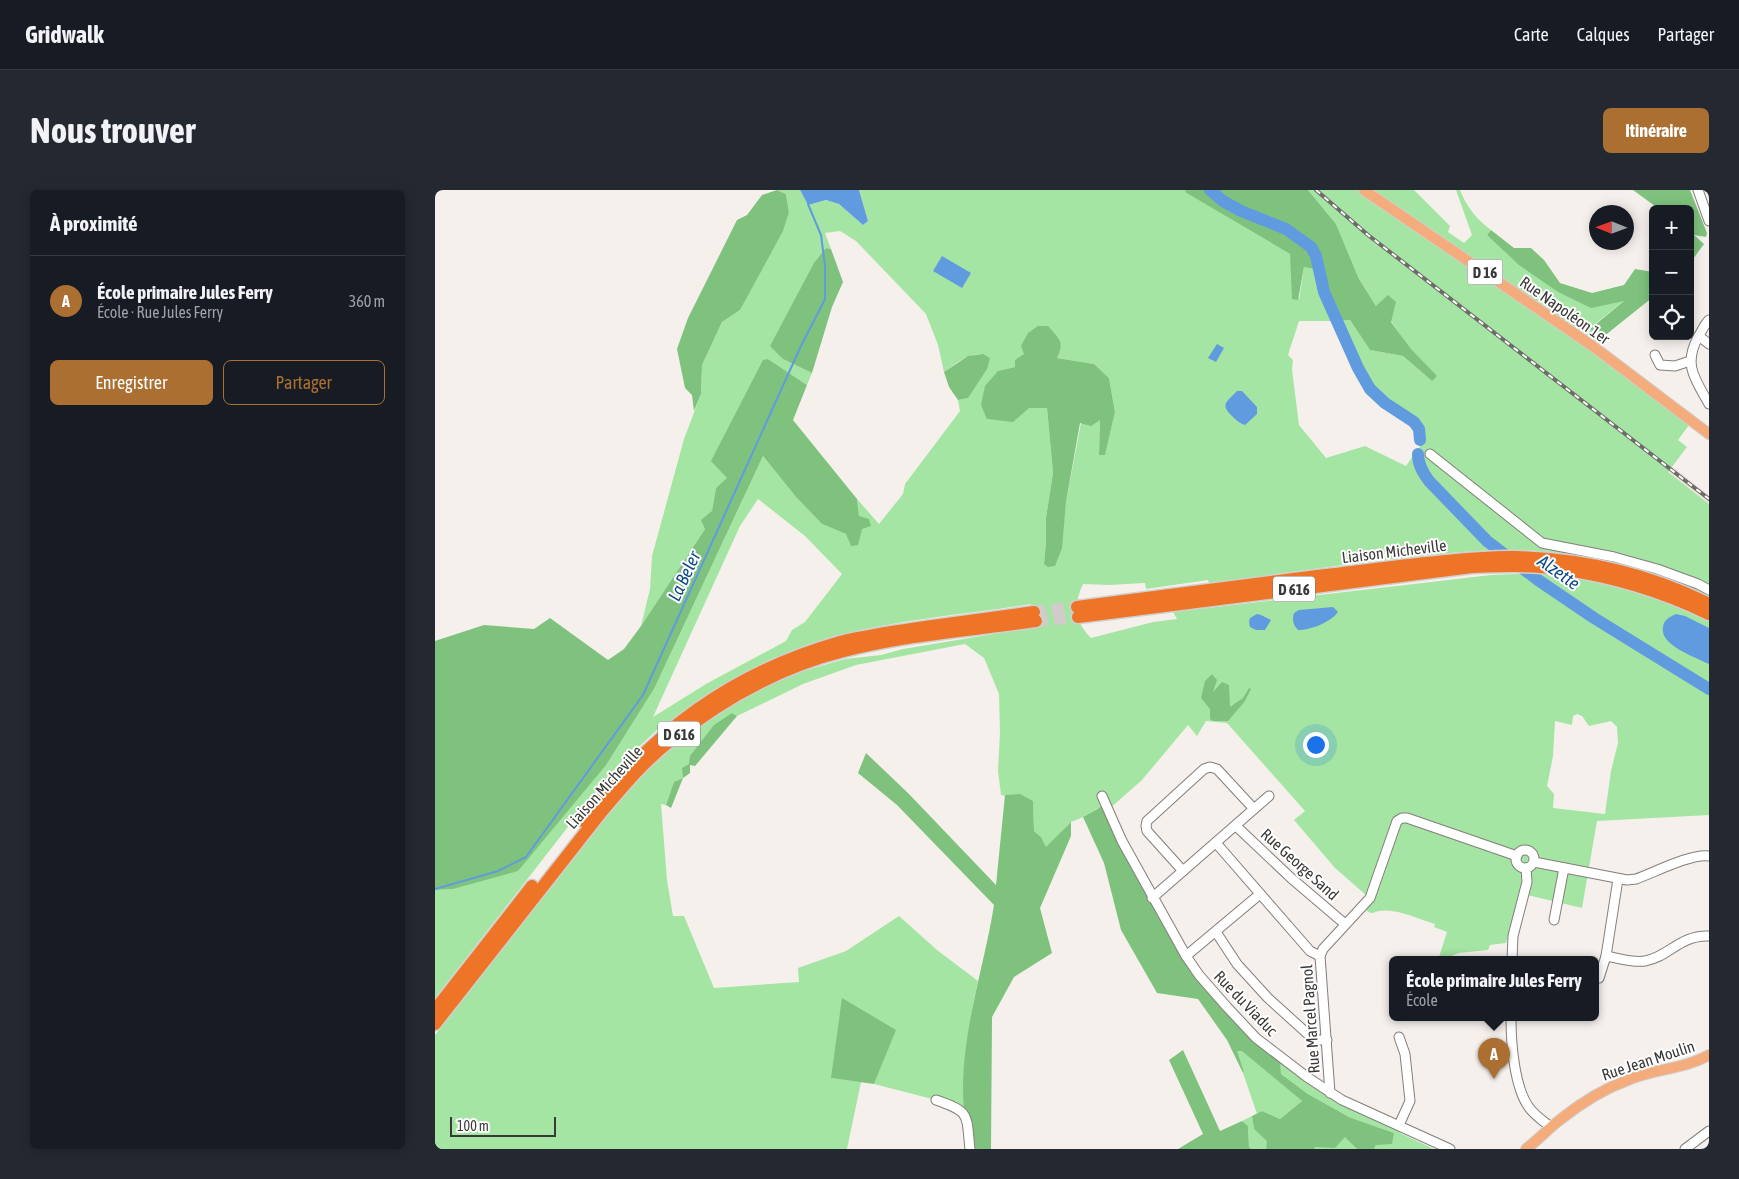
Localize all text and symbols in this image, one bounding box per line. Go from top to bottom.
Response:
text: Gridwalk [25,21,104,48]
text: Carte [1514,24,1549,45]
text: Calques [1577,24,1630,45]
text: Partager [1658,24,1714,45]
button: Itinéraire [1603,108,1709,153]
text: Nous trouver [30,110,195,150]
north arrow [1589,205,1634,250]
map controls [1649,205,1694,340]
button: + [1649,205,1694,250]
text: À proximité [50,211,138,235]
button: − [1649,250,1694,295]
road number: D 16 [1467,260,1503,284]
street label: Rue Napoléon 1er [1516,272,1614,349]
text: École primaire Jules Ferry [97,281,273,303]
text: A [62,292,70,310]
text: 360 m [349,292,385,310]
button: locate [1649,295,1694,340]
text: École · Rue Jules Ferry [97,303,223,321]
button: Enregistrer [50,360,213,405]
button: Partager [223,360,385,405]
street label: Liaison Micheville [1341,536,1447,566]
water label: La Beler [663,547,705,604]
water label: Alzette [1533,550,1584,594]
road number: D 616 [1273,576,1315,602]
road number: D 616 [658,722,700,746]
your location [1303,732,1329,758]
street label: Liaison Micheville [562,742,646,832]
street label: Rue George Sand [1257,824,1342,904]
popup [1389,956,1599,1021]
street label: Rue Marcel Pagnol [1297,963,1324,1074]
street label: Rue du Viaduc [1211,967,1281,1039]
text: École primaire Jules Ferry [1406,969,1582,991]
text: École [1406,991,1438,1009]
street label: Rue Jean Moulin [1599,1037,1697,1083]
pin: A [1478,1038,1510,1079]
scale bar [450,1114,556,1137]
text: 100 m [457,1118,489,1134]

